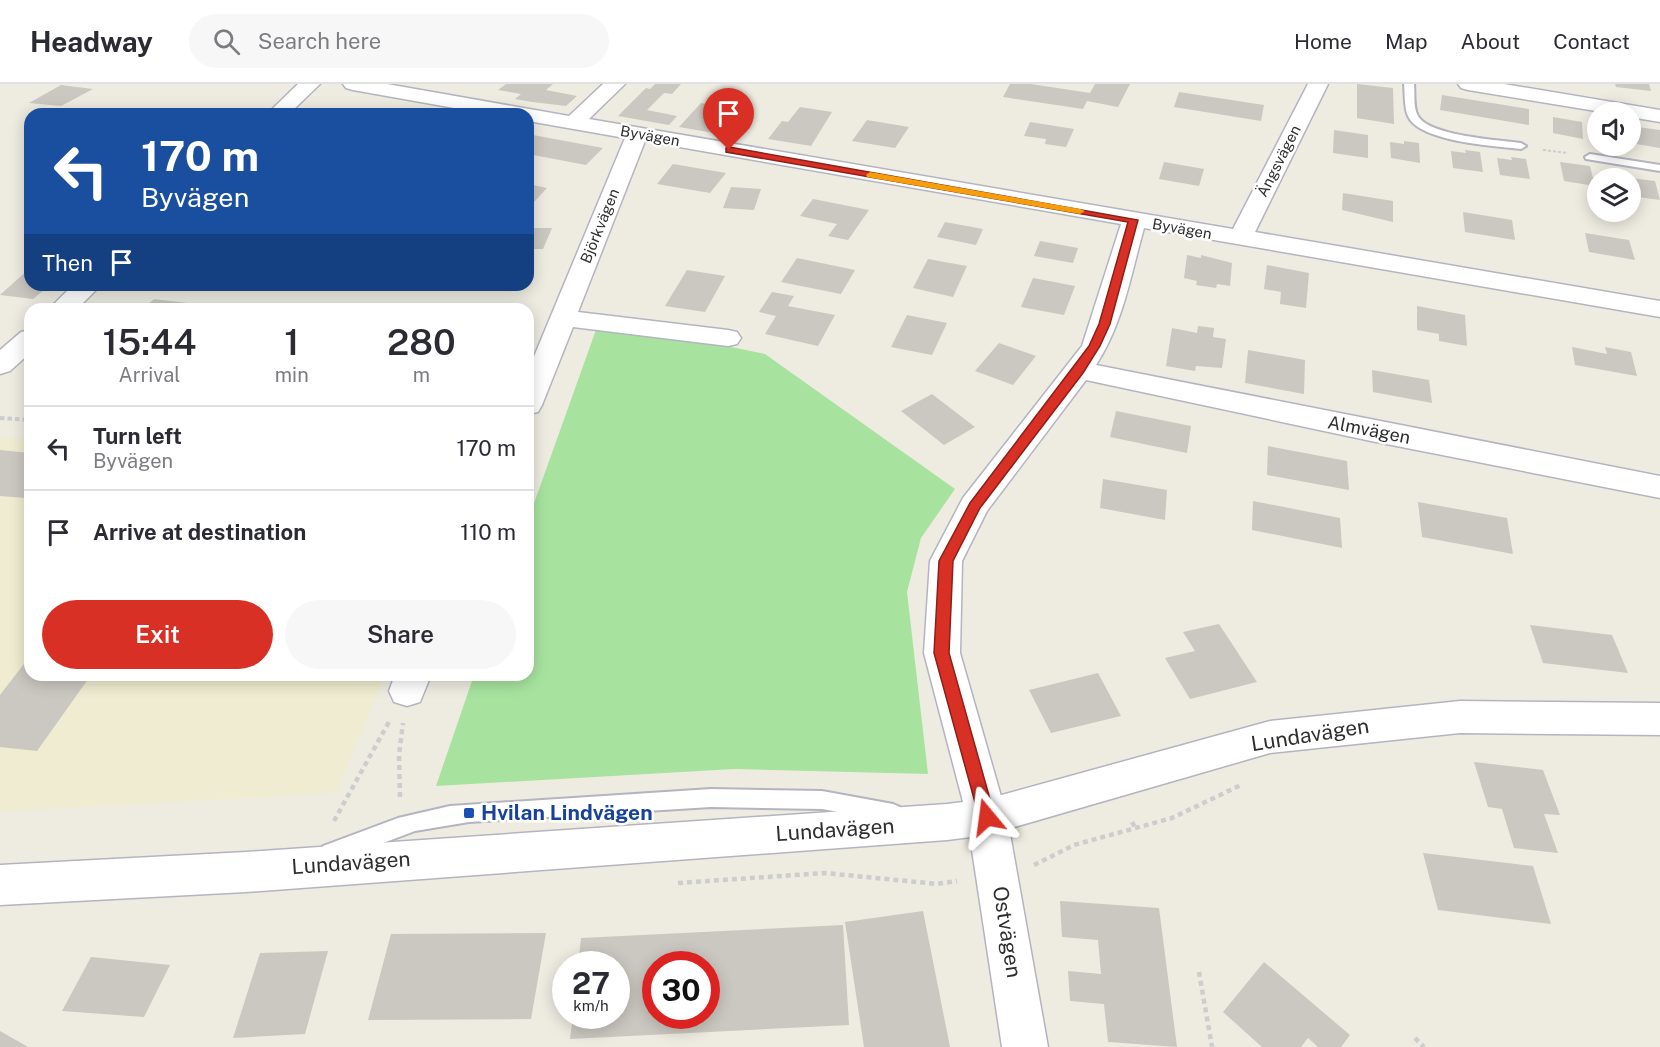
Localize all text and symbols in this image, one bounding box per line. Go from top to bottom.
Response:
search box [189,14,609,68]
text: Headway [30,25,153,58]
icon: search [210,25,243,58]
text: Search here [258,28,381,54]
text: Home [1294,29,1352,54]
text: Map [1385,29,1428,54]
text: About [1461,29,1520,54]
text: Contact [1553,29,1630,54]
pin [703,88,754,150]
icon: arrive [712,97,745,130]
map controls [1587,102,1641,222]
button: sound [1587,102,1641,156]
street label: Byvägen [619,122,681,149]
street label: Ängsvägen [1252,122,1304,199]
text: 170 m [141,131,259,180]
icon: left [42,132,120,210]
button: layers [1587,168,1641,222]
text: Byvägen [141,181,249,213]
street label: Björkvägen [577,186,622,266]
street label: Byvägen [1151,215,1213,242]
icon: arrive [105,246,138,279]
text: Then [42,250,93,276]
text: 15:44 [102,321,196,363]
text: 1 [284,321,299,363]
text: 280 [387,321,456,363]
text: Arrival [118,363,180,387]
text: min [275,363,309,387]
text: m [413,363,430,387]
street label: Almvägen [1326,411,1412,448]
text: Turn left [93,423,182,449]
icon: left [42,432,75,465]
text: 170 m [456,435,516,461]
text: Byvägen [93,449,173,473]
icon: arrive [42,516,75,549]
text: Arrive at destination [93,519,306,545]
text: 110 m [460,519,516,545]
button: Exit [42,600,273,669]
button: Share [285,600,516,669]
street label: Lundavägen [1249,713,1371,756]
position arrow [955,785,1019,849]
place label: Hvilan Lindvägen [481,800,653,825]
marker: Hvilan Lindvägen [462,806,476,820]
street label: Lundavägen [775,813,895,846]
street label: Lundavägen [291,846,411,879]
street label: Ostvägen [988,884,1027,980]
speed limit sign: 30 [642,951,720,1029]
text: 27 [572,965,610,1001]
text: km/h [573,997,609,1014]

